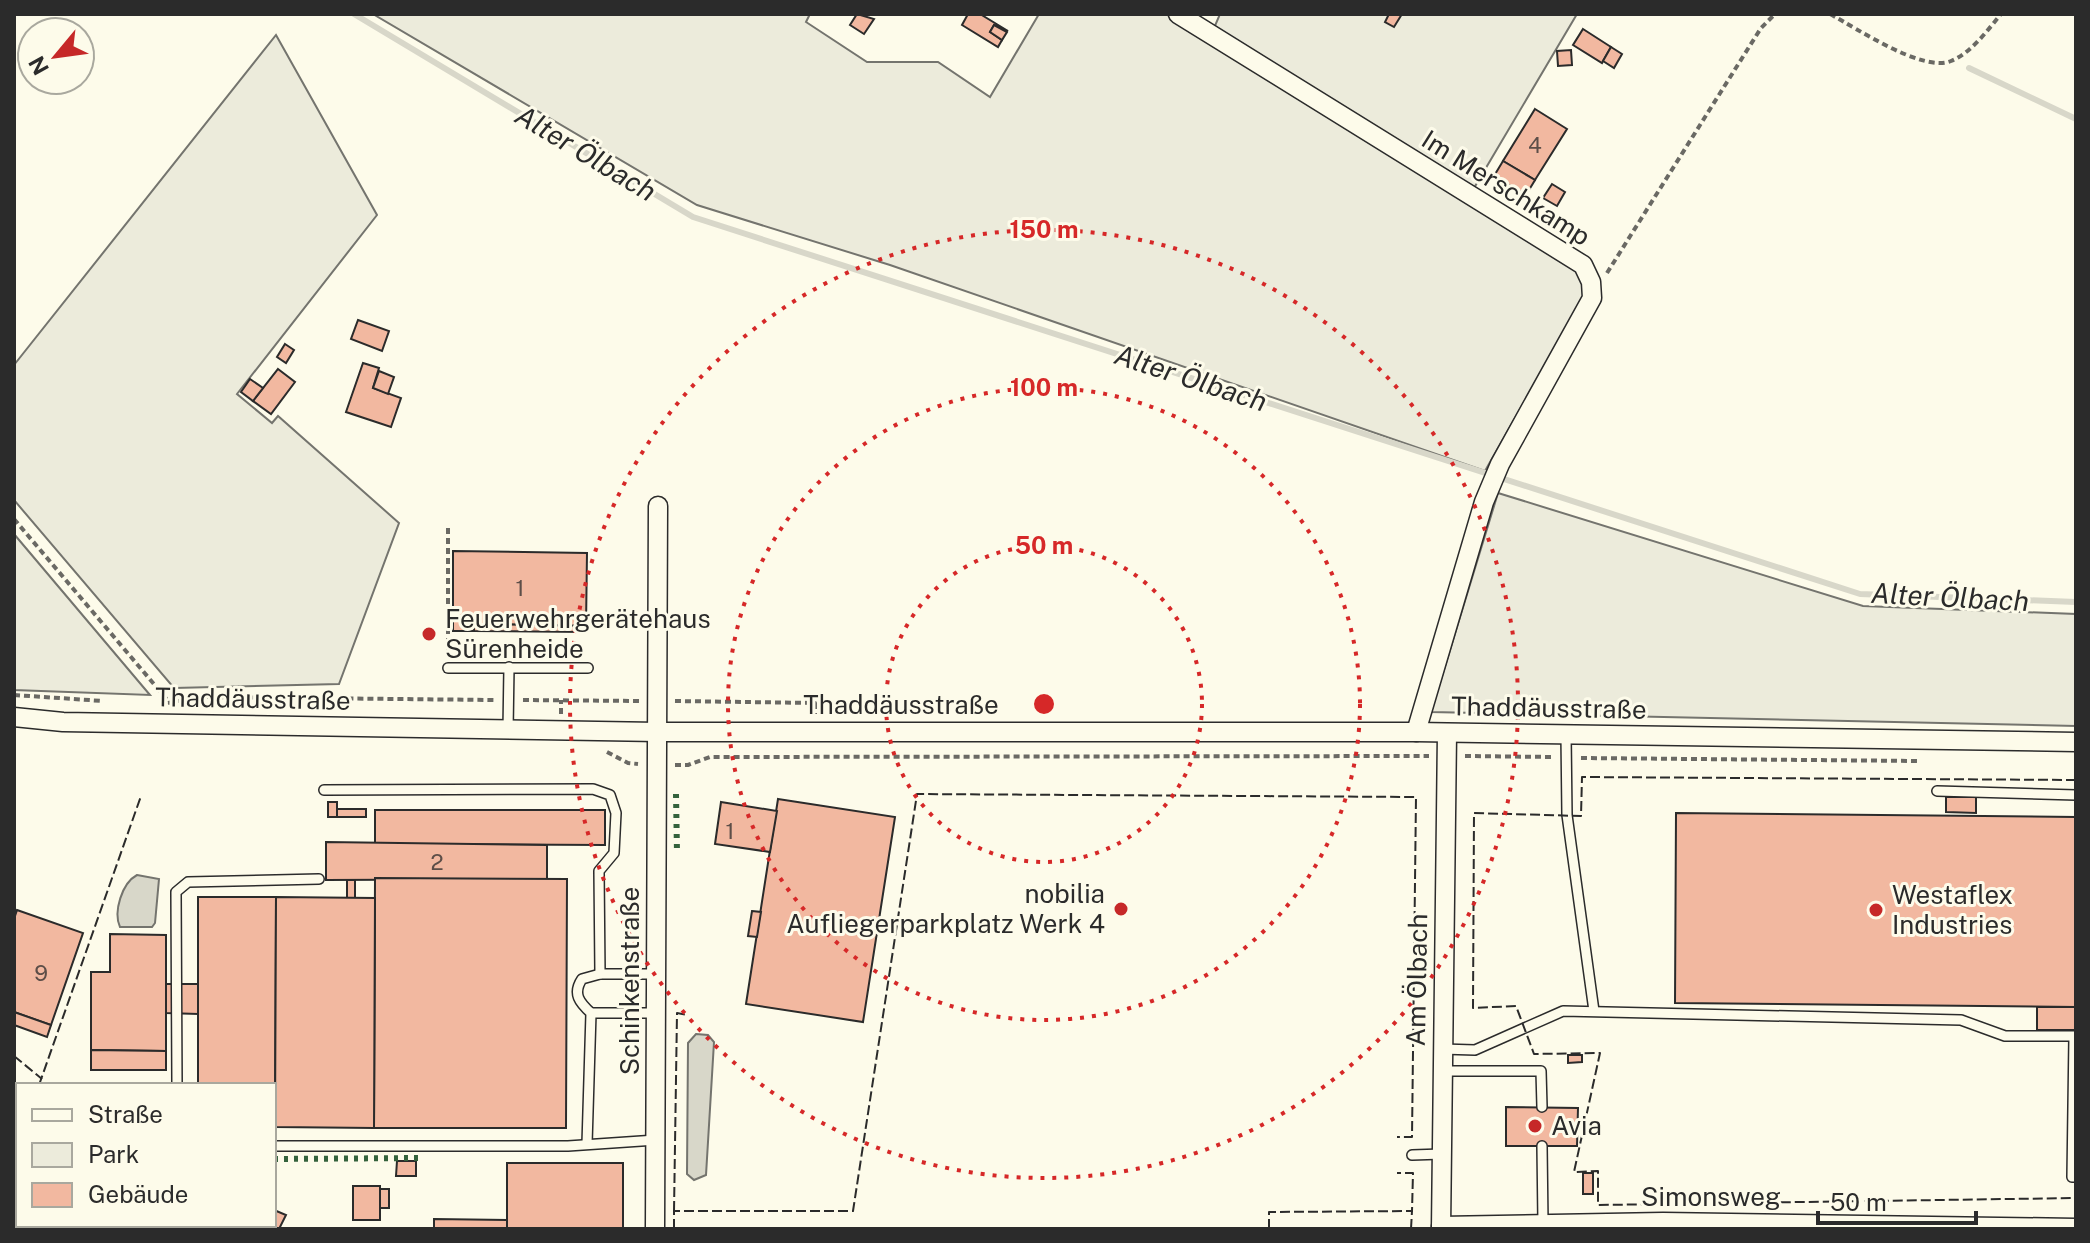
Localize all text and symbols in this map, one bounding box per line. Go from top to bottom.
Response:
north arrow [16,16,96,96]
text: N [23,52,54,80]
water label: Alter Ölbach [510,98,662,207]
street label: Im Merschkamp [1416,123,1596,252]
house number: 4 [1528,132,1542,158]
text: 150 m [1010,215,1078,243]
water label: Alter Ölbach [1111,337,1271,418]
text: 100 m [1010,373,1078,401]
text: 50 m [1015,531,1073,559]
house number: 1 [516,575,524,601]
water label: Alter Ölbach [1870,576,2030,617]
place label: Feuerwehrgerätehaus Sürenheide [445,603,711,664]
marker: Feuerwehrgerätehaus Sürenheide [420,625,438,643]
street label: Thaddäusstraße [155,681,351,716]
street label: Thaddäusstraße [803,689,999,720]
centre of rings [1030,690,1058,718]
street label: Thaddäusstraße [1451,690,1647,725]
house number: 1 [726,818,734,844]
house number: 2 [430,849,444,875]
place label: nobilia Aufliegerparkplatz Werk 4 [786,878,1105,939]
place label: Westaflex Industries [1892,879,2013,940]
street label: Schinkenstraße [614,887,645,1075]
marker: nobilia Aufliegerparkplatz Werk 4 [1112,900,1130,918]
marker: Westaflex Industries [1867,901,1885,919]
street label: Am Ölbach [1400,913,1433,1047]
house number: 9 [34,960,48,986]
legend [16,1083,276,1227]
text: Straße [88,1100,163,1128]
place label: Avia [1551,1110,1602,1141]
marker: Avia [1526,1117,1544,1135]
text: Park [88,1140,139,1168]
scale bar [1818,1175,1976,1225]
text: Gebäude [88,1180,188,1208]
street label: Simonsweg [1641,1181,1781,1212]
text: 50 m [1830,1188,1887,1216]

